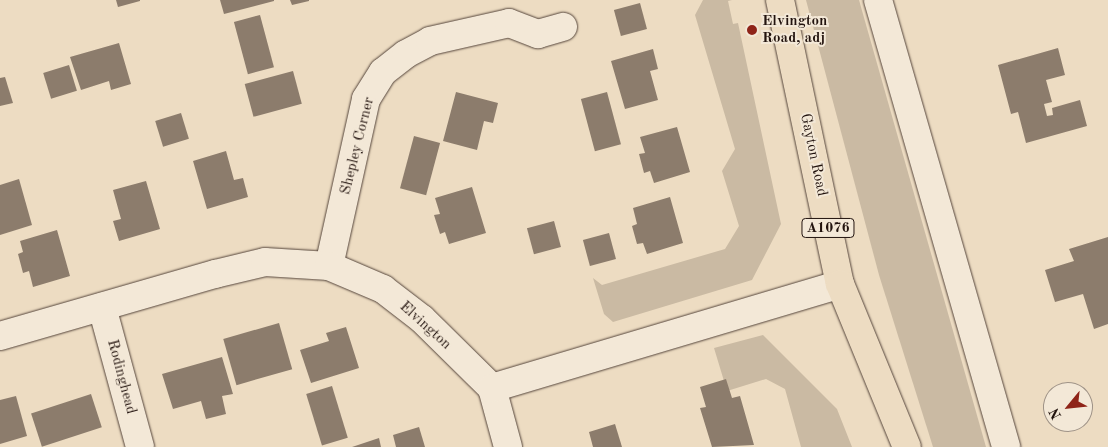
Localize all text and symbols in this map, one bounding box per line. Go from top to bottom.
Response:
place label: Elvington Road, adj [762,12,827,47]
marker: Elvington Road, adj [746,24,758,36]
street label: Shepley Corner [337,95,379,197]
street label: Gayton Road [795,112,831,198]
road number: A1076 [800,217,856,240]
street label: Elvington [395,298,455,354]
street label: Rodinghead [102,338,140,416]
north arrow [1043,382,1093,432]
text: N [1047,406,1064,422]

